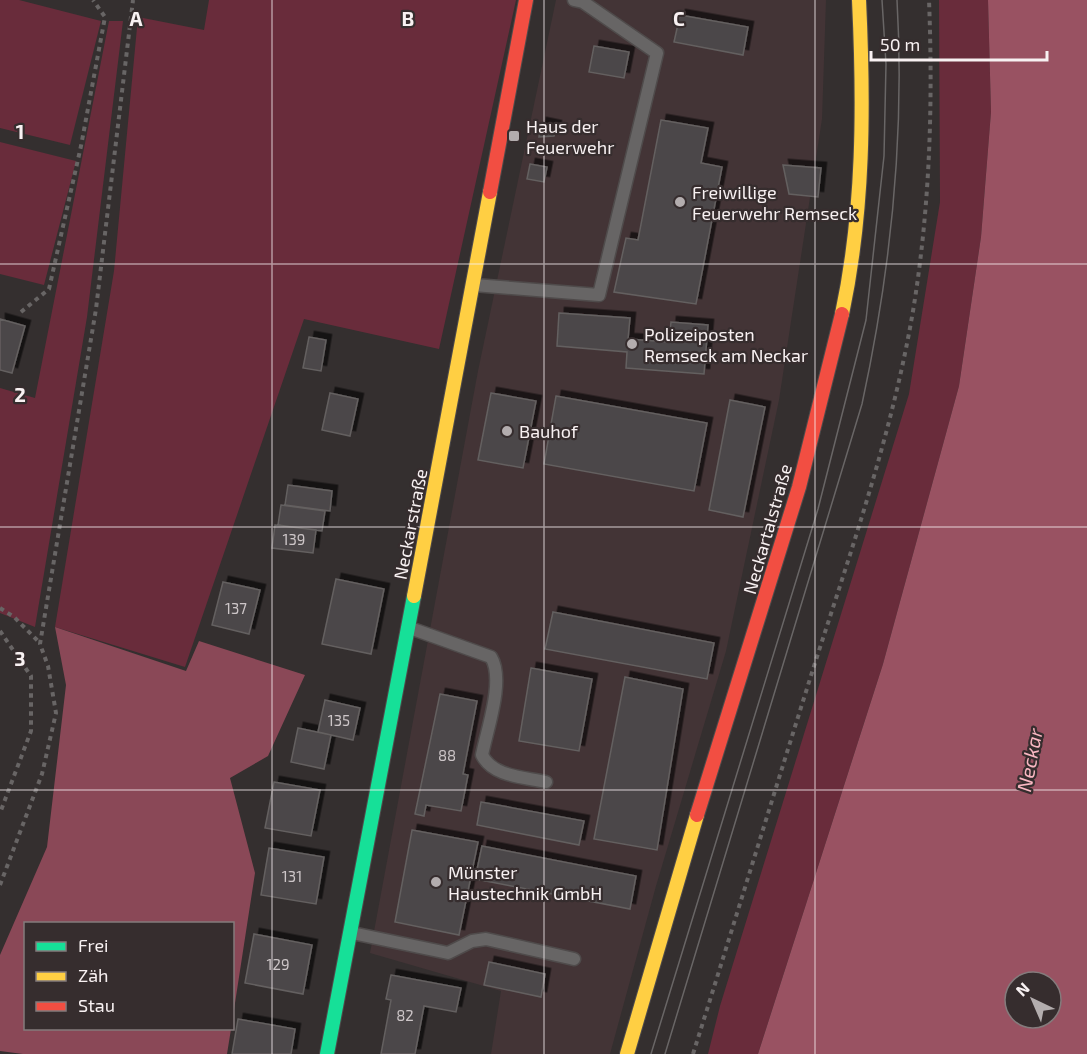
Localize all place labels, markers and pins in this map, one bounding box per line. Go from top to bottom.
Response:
place label: Haus der Feuerwehr [526,115,614,158]
marker: Haus der Feuerwehr [507,129,521,143]
place label: Freiwillige Feuerwehr Remseck [692,181,857,224]
marker: Freiwillige Feuerwehr Remseck [673,195,687,209]
place label: Polizeiposten Remseck am Neckar [644,323,808,366]
marker: Polizeiposten Remseck am Neckar [625,337,639,351]
place label: Bauhof [519,420,579,442]
marker: Bauhof [500,424,514,438]
place label: Münster Haustechnik GmbH [448,861,602,904]
marker: Münster Haustechnik GmbH [429,875,443,889]

